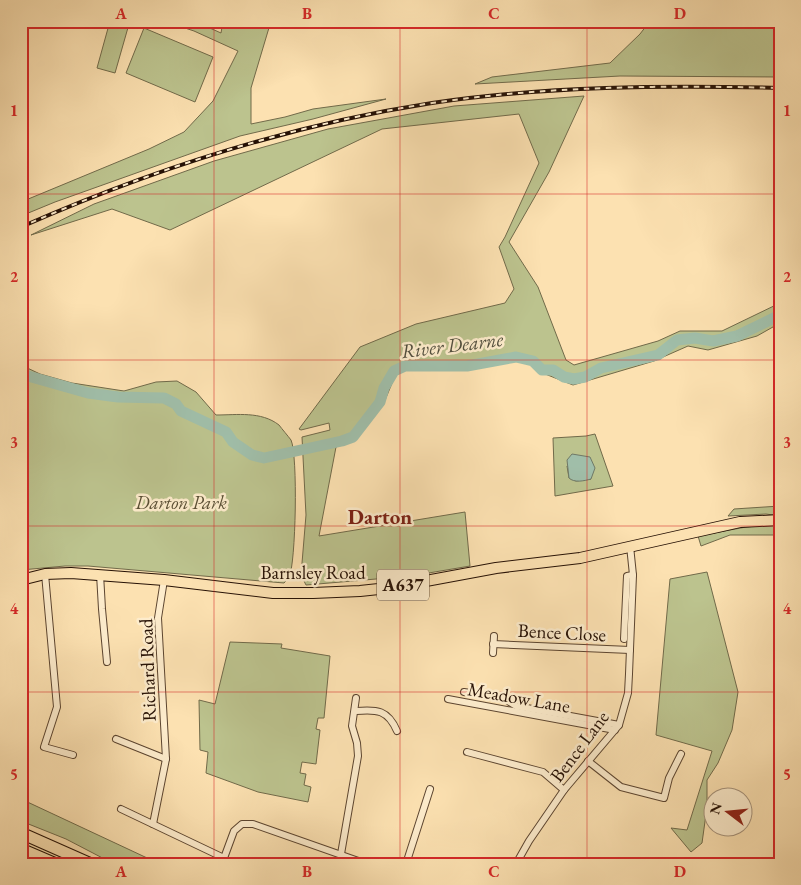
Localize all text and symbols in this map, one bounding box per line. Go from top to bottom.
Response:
text: A [114,3,127,24]
text: B [302,3,312,24]
text: C [488,3,500,24]
text: D [674,3,686,24]
text: 1 [10,100,18,121]
text: 1 [783,100,791,121]
text: 2 [10,266,19,287]
text: 2 [783,266,792,287]
water label: River Dearne [400,326,505,364]
text: 3 [10,432,18,453]
text: 3 [783,432,791,453]
park label: Darton Park [134,490,227,515]
district label: Darton [348,503,412,530]
street label: Barnsley Road [260,560,366,585]
road number: A637 [377,570,429,600]
text: 4 [10,598,19,619]
text: 4 [783,598,792,619]
street label: Richard Road [133,618,162,722]
street label: Bence Close [517,618,607,647]
street label: Meadow Lane [466,676,572,719]
street label: Bence Lane [544,706,614,787]
text: 5 [10,764,18,785]
text: 5 [783,764,791,785]
north arrow [704,788,754,838]
text: N [705,800,726,816]
text: A [114,861,127,882]
text: B [302,861,312,882]
text: C [488,861,500,882]
text: D [674,861,686,882]

